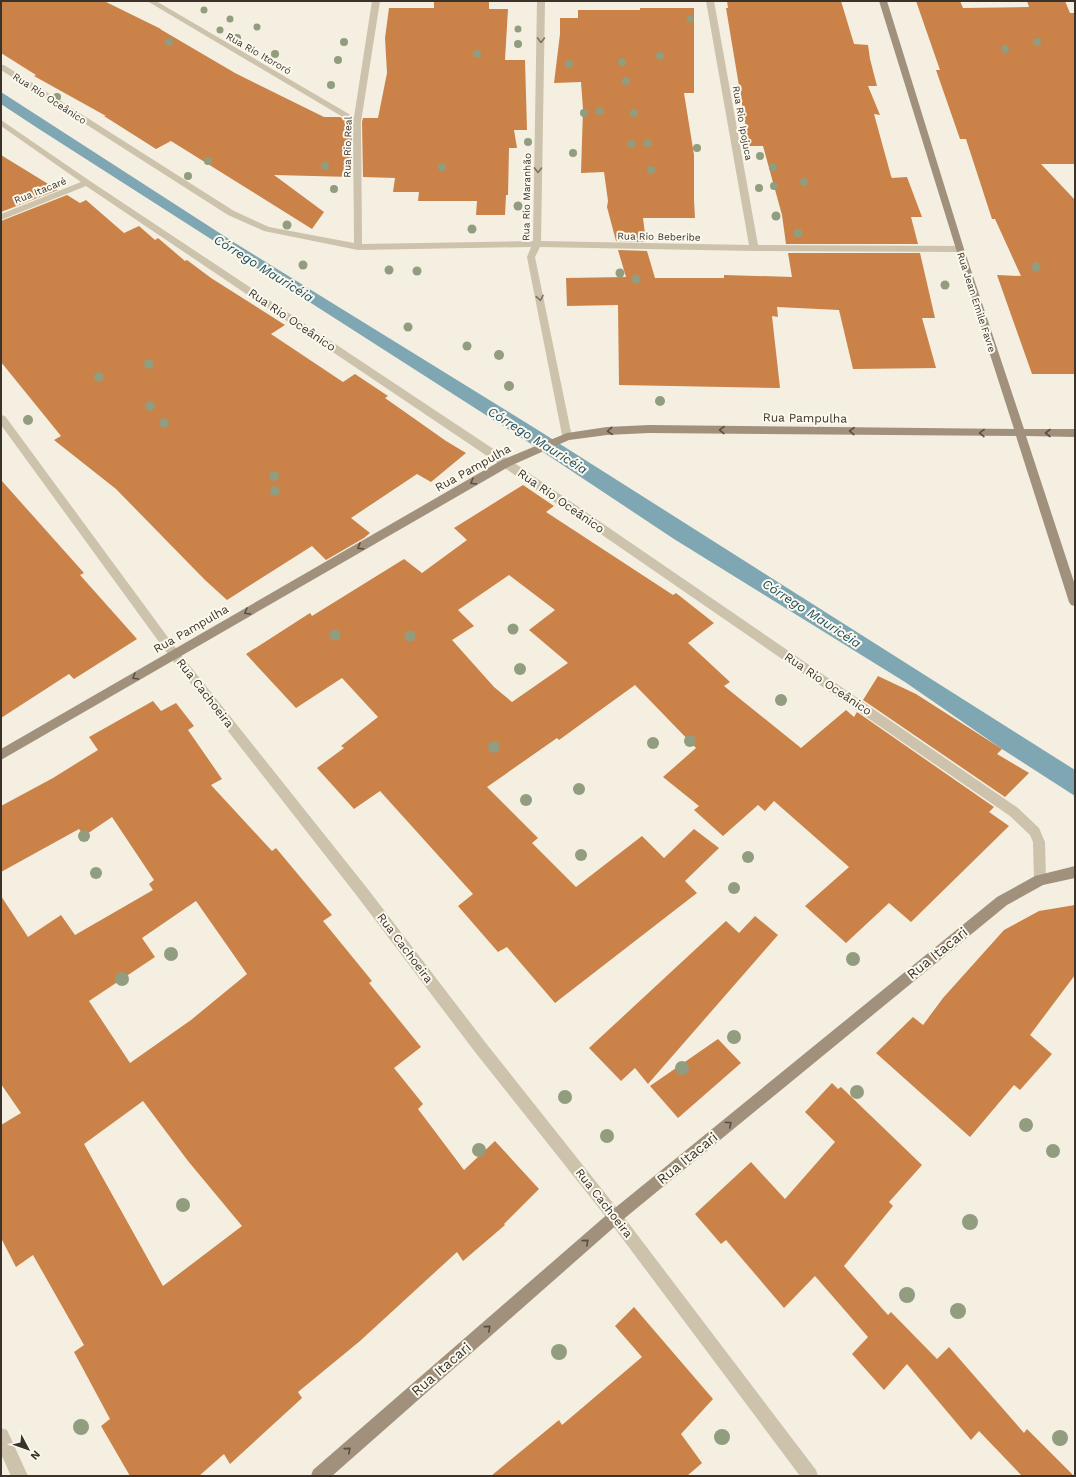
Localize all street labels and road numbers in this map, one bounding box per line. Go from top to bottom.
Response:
street label: Rua Rio Itororó [224,30,293,77]
street label: Rua Rio Oceânico [11,71,88,126]
street label: Rua Rio Ipojuca [731,85,755,162]
street label: Rua Rio Real [341,116,354,178]
street label: Rua Rio Maranhão [520,153,533,241]
street label: Rua Itacaré [12,175,68,206]
street label: Rua Rio Beberibe [617,230,701,243]
street label: Rua Jean Emile Favre [955,251,998,354]
street label: Rua Rio Oceânico [246,286,338,354]
street label: Rua Pampulha [763,410,847,426]
street label: Rua Pampulha [433,441,513,495]
street label: Rua Rio Oceânico [515,466,607,536]
street label: Rua Pampulha [151,602,231,656]
street label: Rua Rio Oceânico [782,650,874,718]
street label: Rua Cachoeira [174,656,236,731]
street label: Rua Cachoeira [374,910,436,986]
street label: Rua Itacari [903,924,971,982]
street label: Rua Itacari [653,1129,721,1187]
street label: Rua Cachoeira [573,1166,635,1241]
street label: Rua Itacari [408,1339,474,1399]

